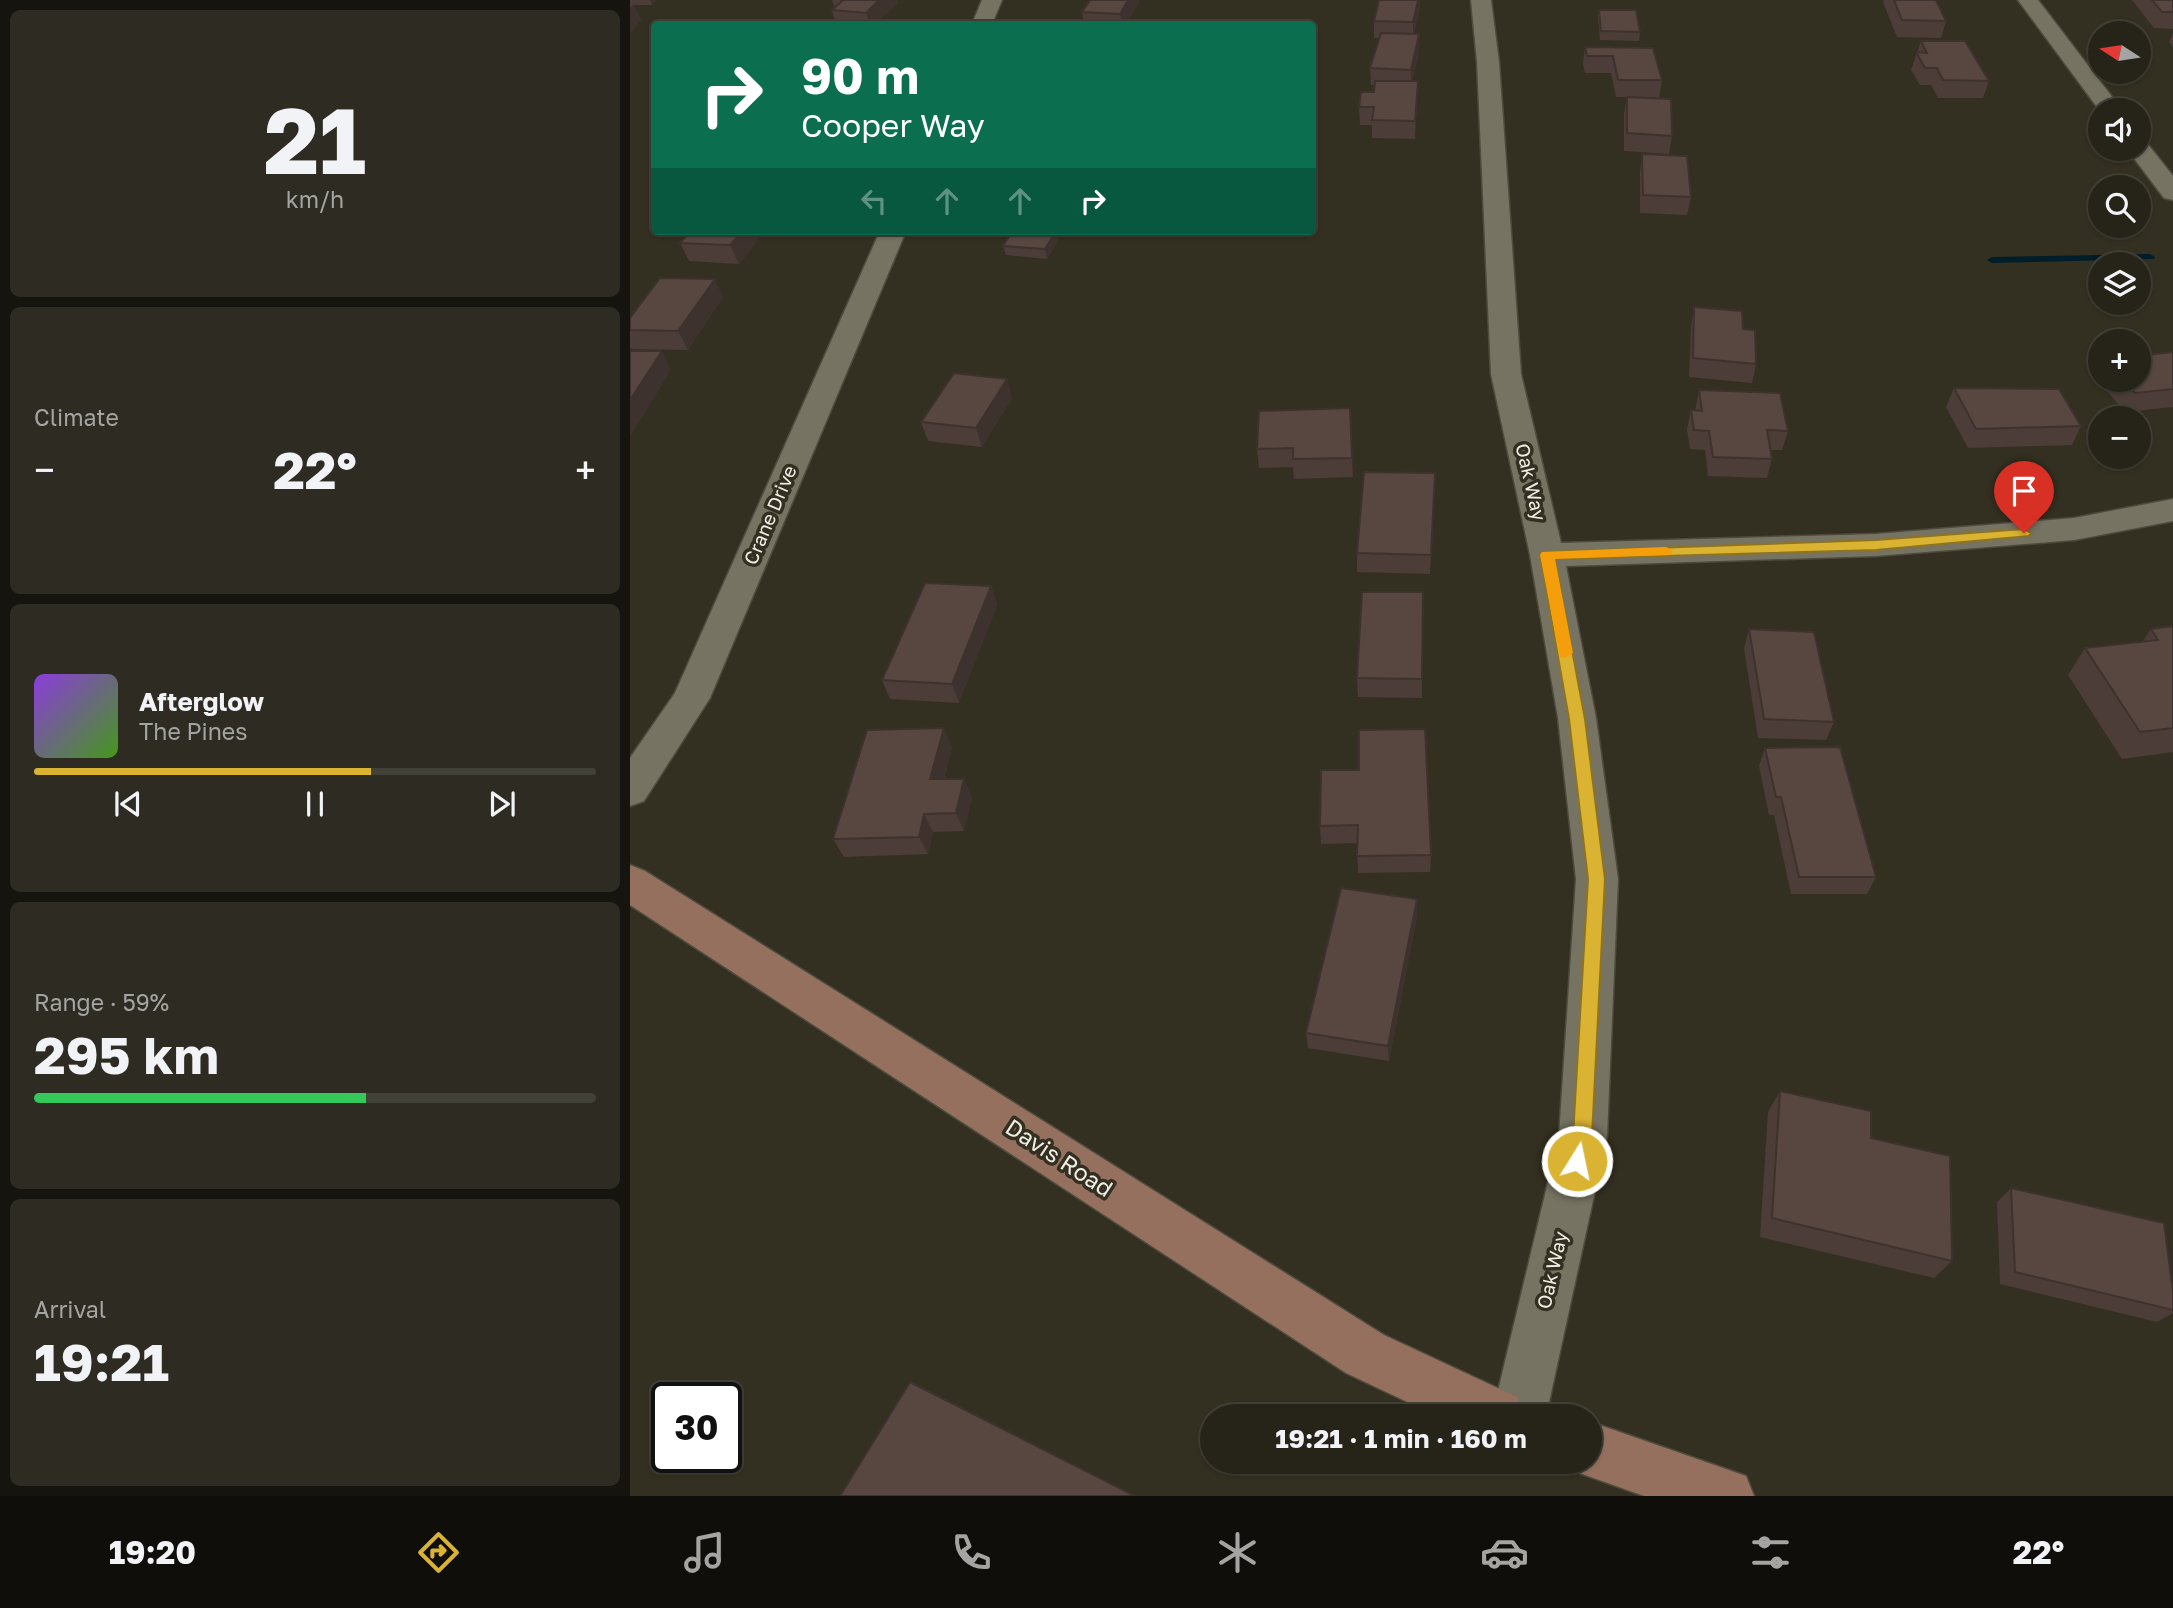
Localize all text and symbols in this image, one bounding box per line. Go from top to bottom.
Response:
north arrow [2088,21,2151,84]
map controls [2088,21,2151,469]
text: 90 m [801,46,919,105]
icon: right [686,49,777,140]
text: 21 [264,85,366,194]
button: sound [2088,98,2151,161]
text: Cooper Way [801,106,985,144]
button: search [2088,175,2151,238]
icon: left [855,182,893,220]
icon: ahead [928,182,966,220]
icon: ahead [1001,182,1039,220]
icon: right [1074,182,1112,220]
text: km/h [286,185,344,213]
button: layers [2088,252,2151,315]
button: + [2088,329,2151,392]
text: Climate [34,403,119,431]
button: − [2088,406,2151,469]
text: 22° [273,438,357,500]
street label: Oak Way [1511,441,1552,523]
text: − [34,447,55,492]
text: + [575,447,596,492]
pin [1994,461,2054,533]
street label: Crane Drive [738,462,801,568]
icon: arrive [2005,472,2043,510]
text: Afterglow [139,686,264,717]
text: The Pines [139,717,247,745]
icon: previous [109,785,147,823]
icon: pause [296,785,334,823]
icon: next [483,785,521,823]
text: Range · 59% [34,988,169,1016]
text: 295 km [34,1023,219,1085]
street label: Davis Road [1001,1112,1118,1202]
position arrow [1540,1124,1614,1198]
street label: Oak Way [1531,1229,1572,1311]
text: Arrival [34,1295,106,1323]
text: 19:21 [34,1330,169,1392]
speed limit sign: 30 [651,1382,742,1473]
text: 19:21 · 1 min · 160 m [1275,1423,1527,1454]
icon: directions [414,1528,463,1577]
icon: music [680,1528,729,1577]
icon: phone [947,1528,996,1577]
icon: climate [1213,1528,1262,1577]
icon: car [1480,1528,1529,1577]
icon: filters [1746,1528,1795,1577]
text: 19:20 [109,1533,196,1571]
text: 22° [2013,1533,2064,1571]

